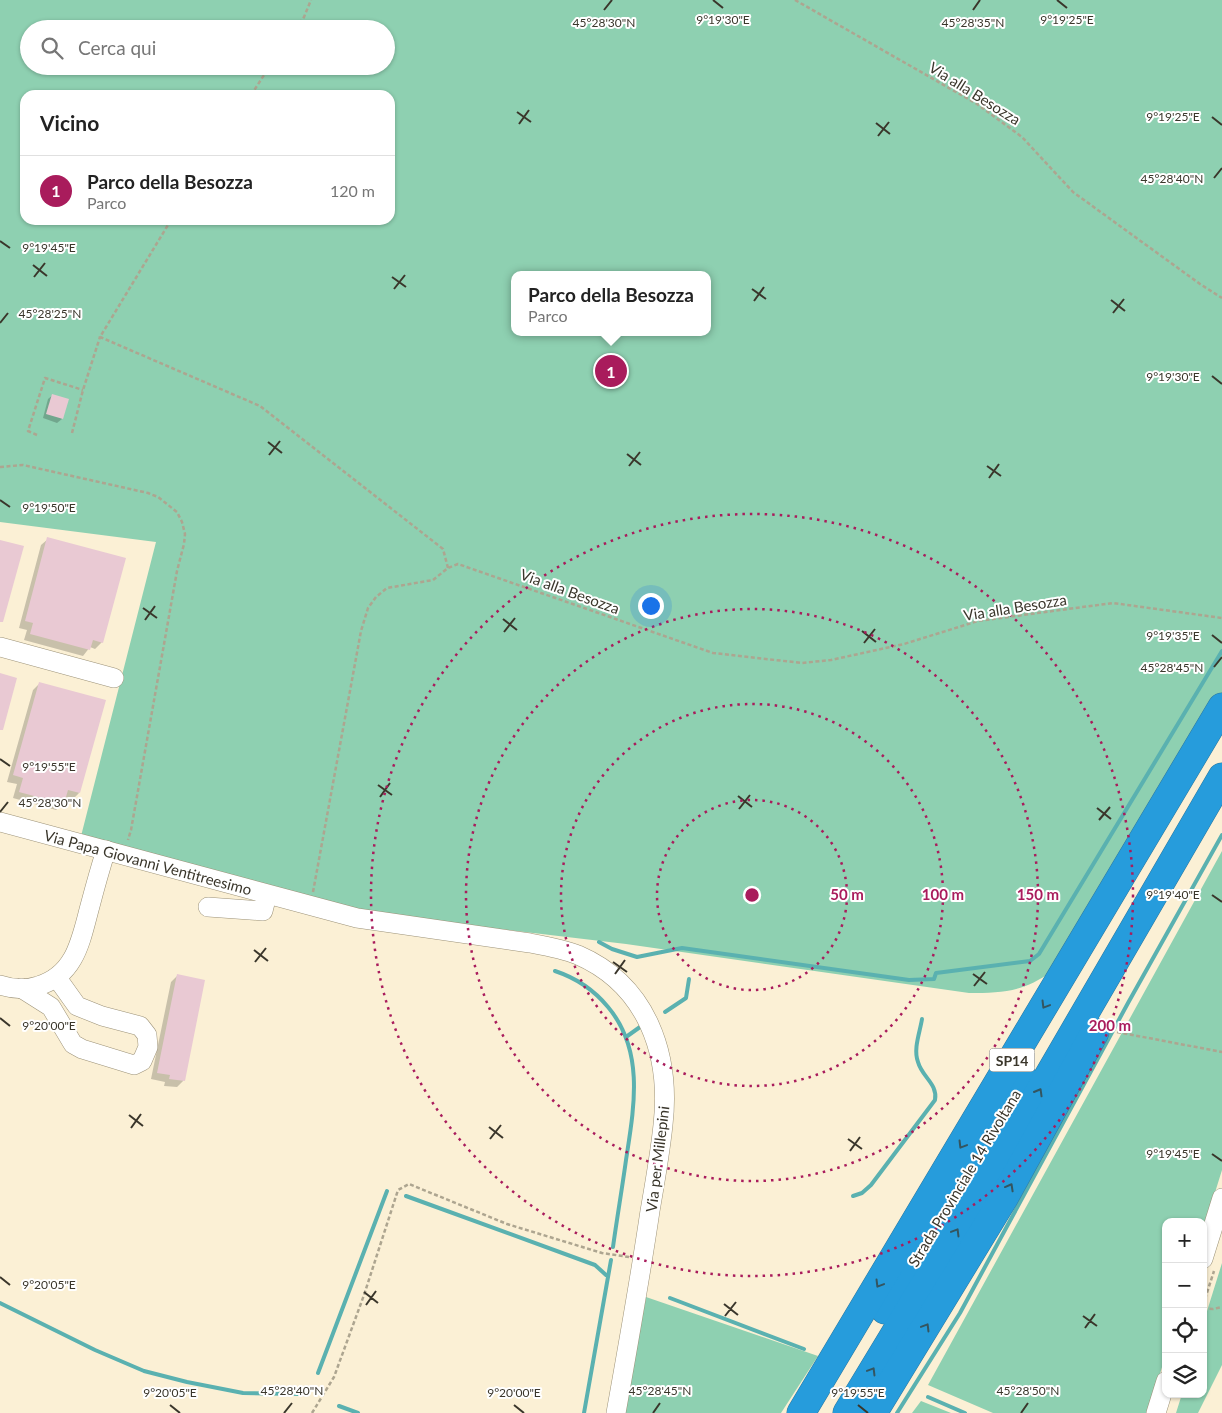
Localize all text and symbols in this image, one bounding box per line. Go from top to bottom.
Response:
text: 9°19'30"E [696,12,750,27]
text: 9°19'25"E [1040,12,1094,27]
text: 45°28'30"N [573,15,635,30]
text: 45°28'35"N [942,15,1004,30]
search box [20,20,395,75]
icon: search [38,34,66,62]
text: Cerca qui [78,36,156,59]
street label: Via alla Besozza [926,58,1024,128]
text: 9°19'25"E [1146,109,1200,124]
text: Vicino [40,110,99,135]
text: Parco della Besozza [87,170,253,193]
text: 45°28'40"N [1141,171,1203,186]
text: 1 [51,181,61,200]
text: 120 m [330,181,375,200]
text: Parco [87,193,126,212]
text: 9°19'45"E [22,240,76,255]
popup [511,271,711,336]
text: Parco della Besozza [528,283,694,306]
text: 45°28'25"N [19,306,81,321]
text: Parco [528,306,567,325]
pin: 1 [595,352,627,390]
text: 9°19'30"E [1146,369,1200,384]
text: 9°19'50"E [22,500,76,515]
street label: Via alla Besozza [518,565,622,617]
street label: Via alla Besozza [962,590,1068,624]
your location [638,593,664,619]
text: 9°19'35"E [1146,628,1200,643]
text: 45°28'45"N [1141,660,1203,675]
text: 9°19'55"E [22,759,76,774]
text: 45°28'30"N [19,795,81,810]
street label: Via Papa Giovanni Ventitreesimo [42,826,254,898]
text: 50 m [830,885,864,903]
text: 100 m [922,885,964,903]
text: 150 m [1017,885,1059,903]
centre of rings [743,886,761,904]
text: 9°19'40"E [1146,887,1200,902]
one-way arrow [1041,999,1051,1008]
text: 200 m [1089,1016,1131,1034]
text: 9°20'00"E [22,1018,76,1033]
road number: SP14 [990,1048,1034,1072]
street label: Strada Provinciale 14 Rivoltana [904,1086,1024,1270]
one-way arrow [1032,1089,1042,1098]
street label: Via per Millepini [642,1105,672,1213]
one-way arrow [958,1139,968,1148]
text: 9°19'45"E [1146,1146,1200,1161]
one-way arrow [1003,1184,1013,1193]
map controls [1162,1218,1207,1398]
button: + [1162,1218,1207,1263]
one-way arrow [950,1229,960,1238]
button: − [1162,1263,1207,1308]
text: 9°20'05"E [22,1277,76,1292]
one-way arrow [875,1279,885,1288]
button: locate [1162,1308,1207,1353]
one-way arrow [920,1323,930,1332]
button: layers [1162,1353,1207,1398]
one-way arrow [866,1368,875,1377]
text: 45°28'40"N [261,1383,323,1398]
text: 45°28'45"N [629,1383,691,1398]
text: 45°28'50"N [997,1383,1059,1398]
text: 9°20'05"E [143,1385,197,1400]
text: 9°20'00"E [487,1385,541,1400]
text: 9°19'55"E [831,1385,885,1400]

